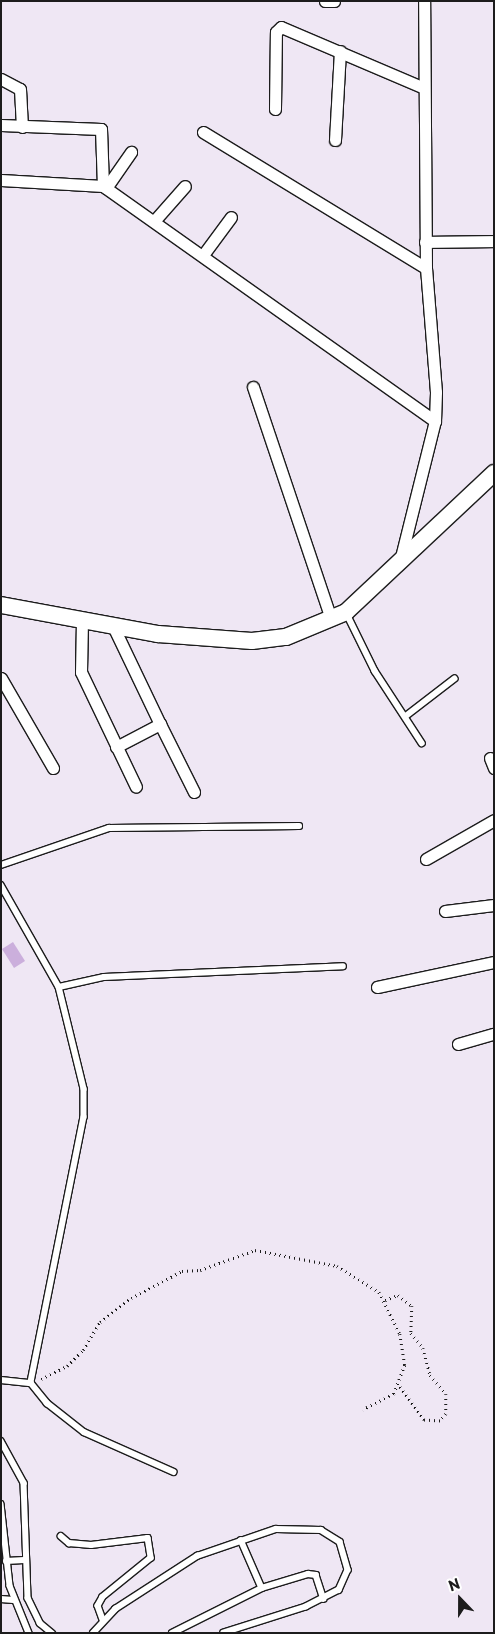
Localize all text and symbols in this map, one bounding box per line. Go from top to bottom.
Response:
text: N [445,1573,463,1596]
north arrow [435,1574,485,1624]

